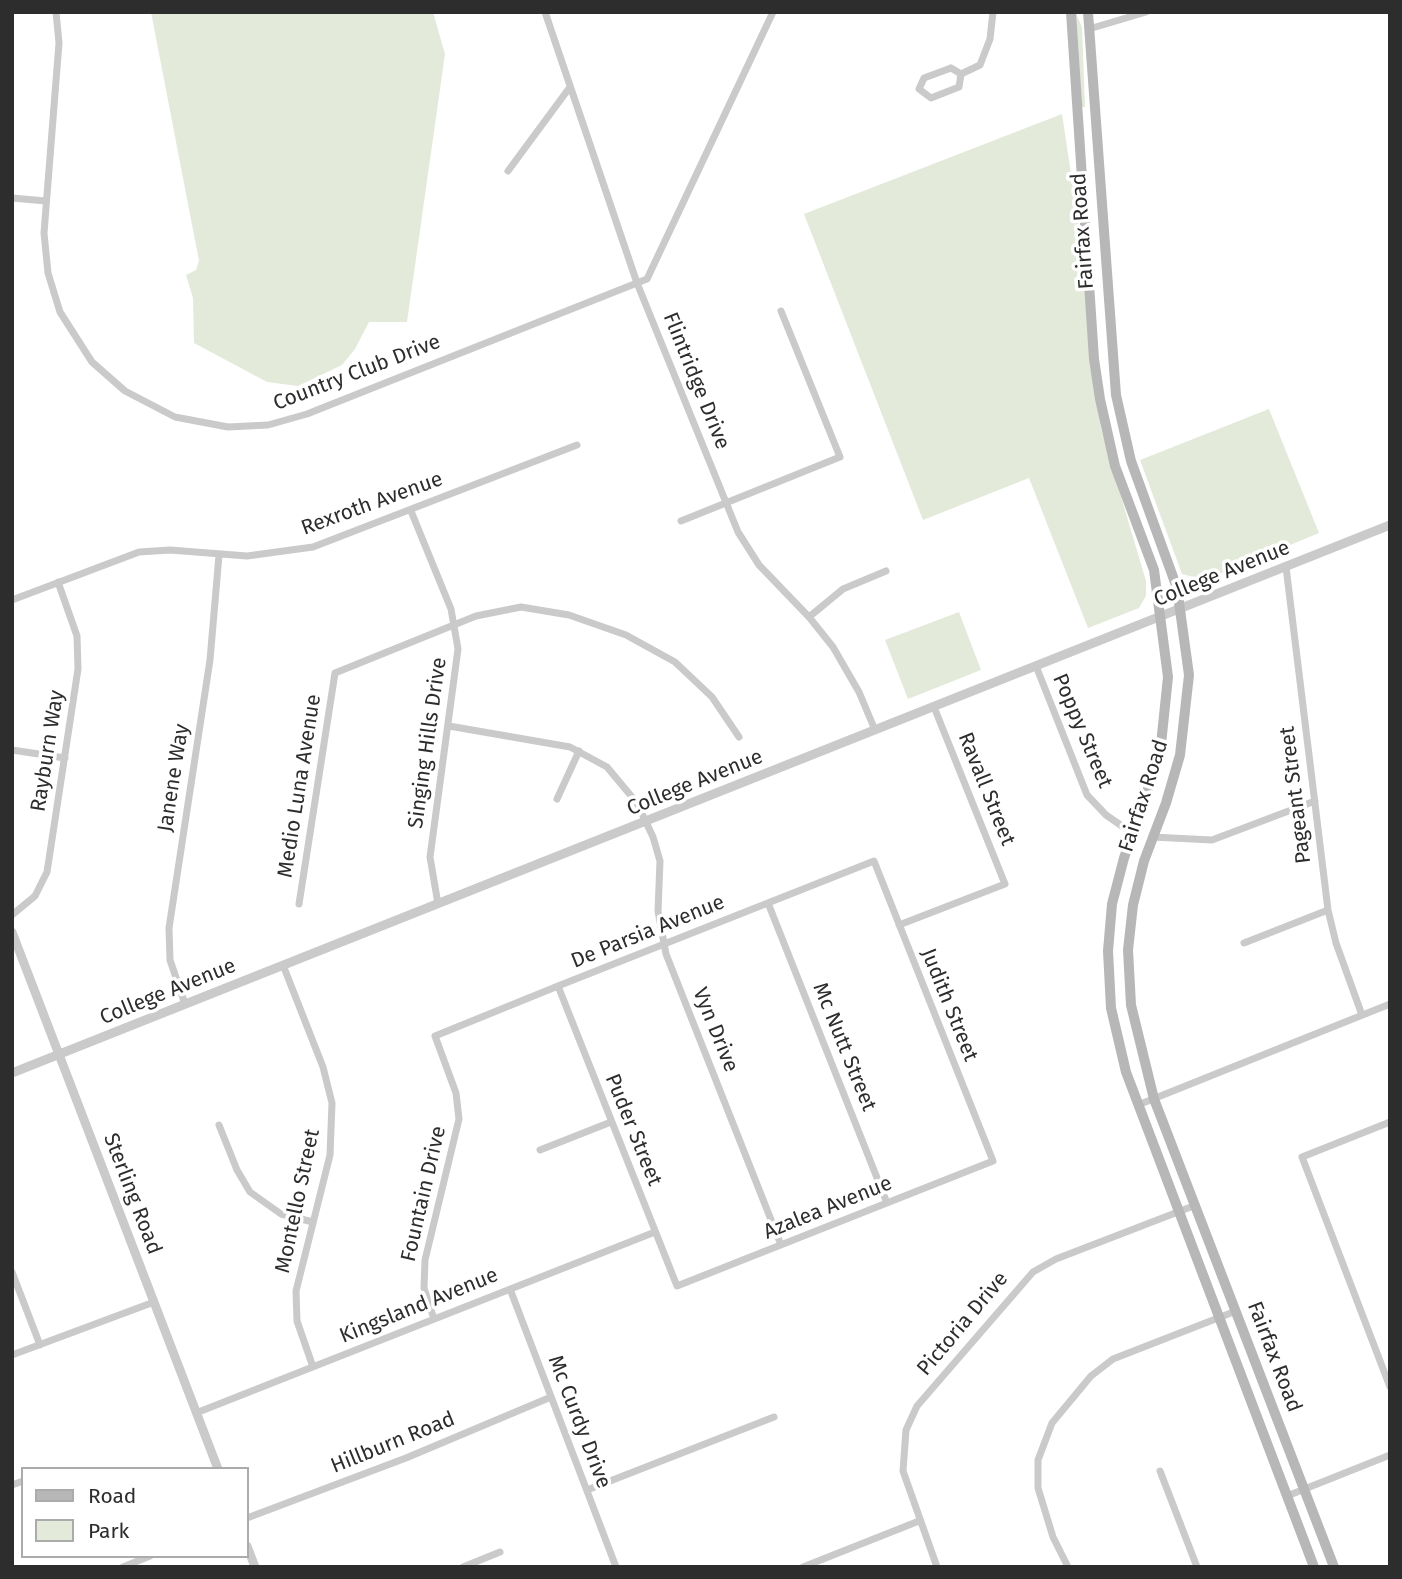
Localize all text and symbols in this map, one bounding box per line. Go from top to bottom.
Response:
street label: Fairfax Road [1066,172,1100,290]
street label: Flintridge Drive [657,309,735,453]
street label: Country Club Drive [270,330,444,416]
street label: Rexroth Avenue [298,467,446,541]
street label: College Avenue [1150,535,1294,613]
street label: Singing Hills Drive [404,656,452,830]
street label: Poppy Street [1047,670,1117,792]
street label: Rayburn Way [26,688,70,814]
street label: Medio Luna Avenue [273,692,327,880]
street label: Janene Way [153,722,195,834]
street label: Pageant Street [1275,725,1317,865]
street label: Ravall Street [952,729,1020,849]
street label: Fairfax Road [1114,737,1174,855]
street label: College Avenue [623,744,767,822]
street label: De Parsia Avenue [568,890,728,974]
street label: Judith Street [915,945,983,1065]
street label: College Avenue [96,953,240,1031]
street label: Mc Nutt Street [807,979,881,1115]
street label: Vyn Drive [687,984,743,1076]
street label: Puder Street [599,1070,667,1190]
street label: Fountain Drive [396,1124,452,1264]
street label: Montello Street [270,1127,326,1275]
street label: Sterling Road [97,1130,167,1258]
street label: Azalea Avenue [760,1171,896,1245]
street label: Kingsland Avenue [336,1263,502,1349]
street label: Pictoria Drive [912,1267,1014,1381]
street label: Fairfax Road [1241,1298,1307,1416]
street label: Mc Curdy Drive [542,1352,616,1492]
street label: Hillburn Road [327,1407,459,1479]
legend [21,1467,248,1558]
text: Road [88,1483,136,1509]
text: Park [88,1518,129,1544]

